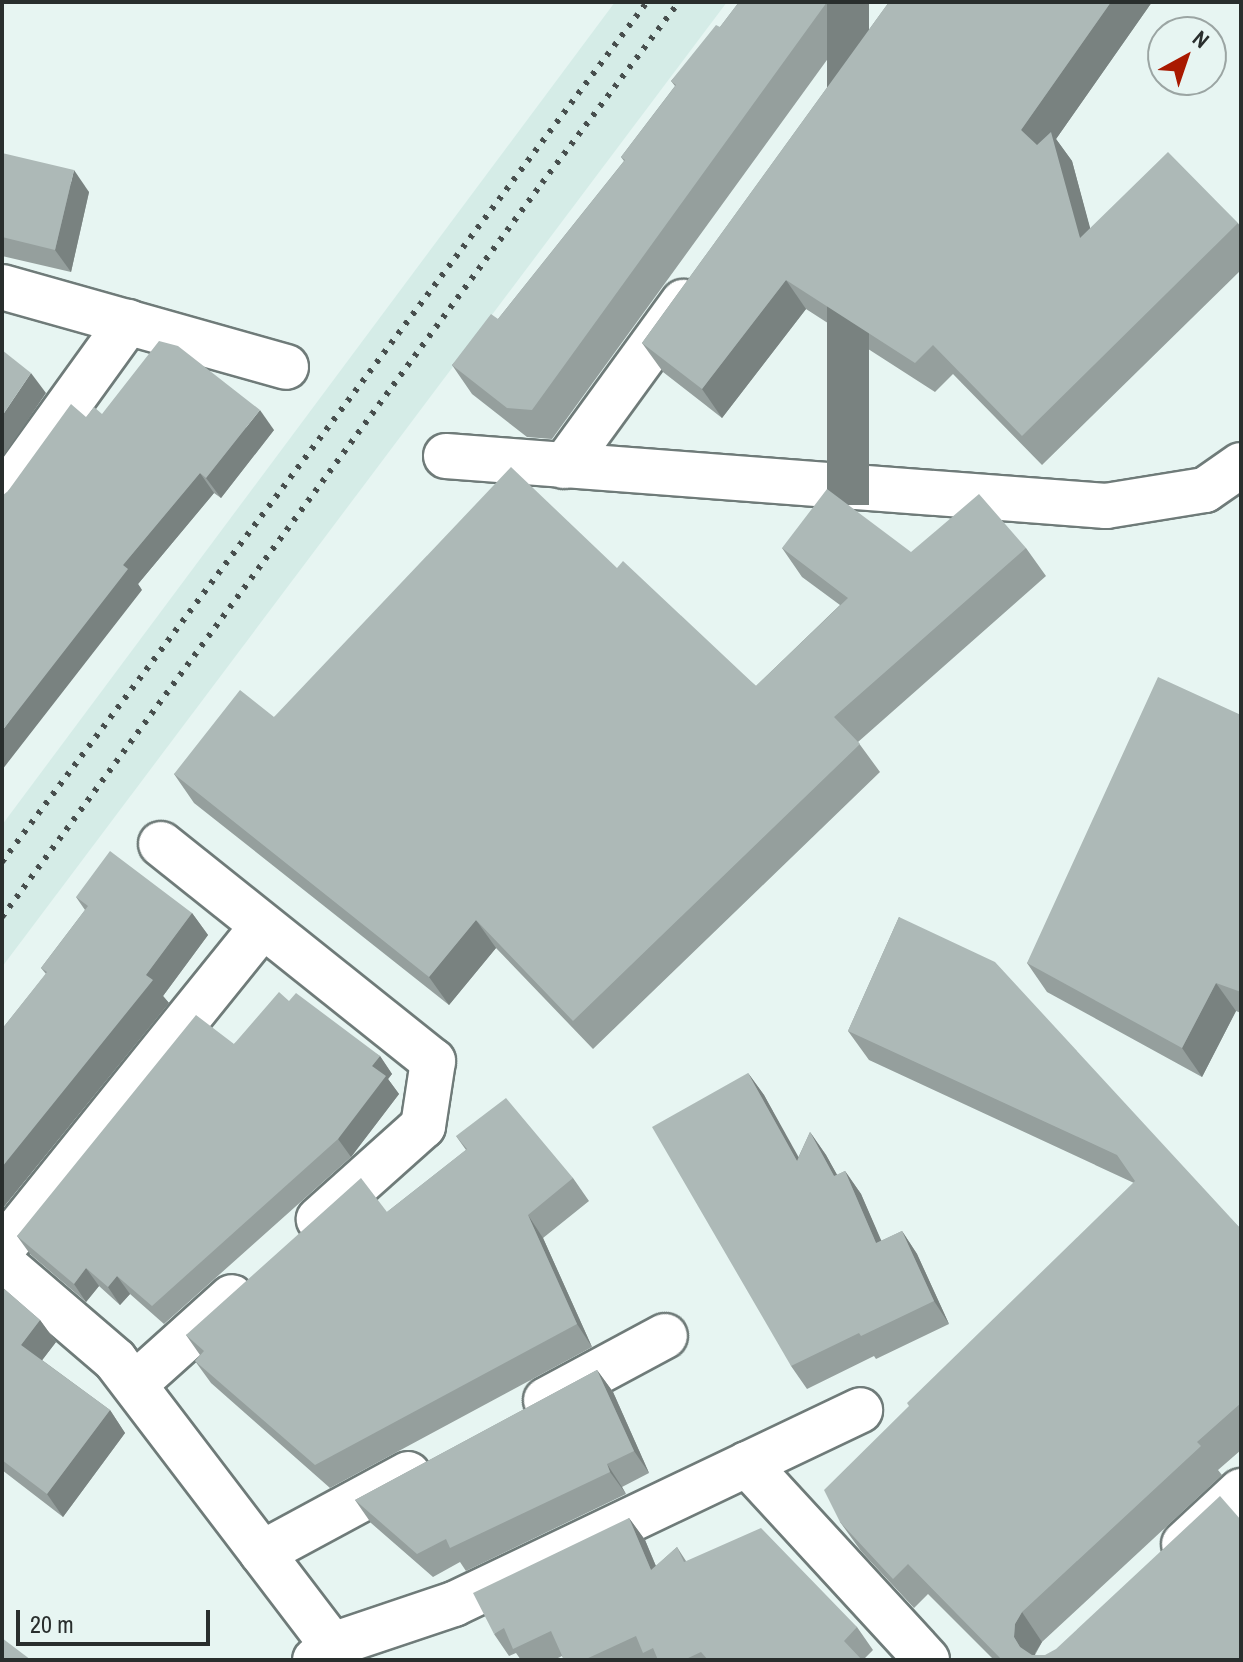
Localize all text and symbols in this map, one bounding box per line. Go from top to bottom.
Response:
north arrow [1147,16,1227,96]
text: N [1187,23,1216,55]
scale bar [20,1594,214,1644]
text: 20 m [30,1608,74,1640]

